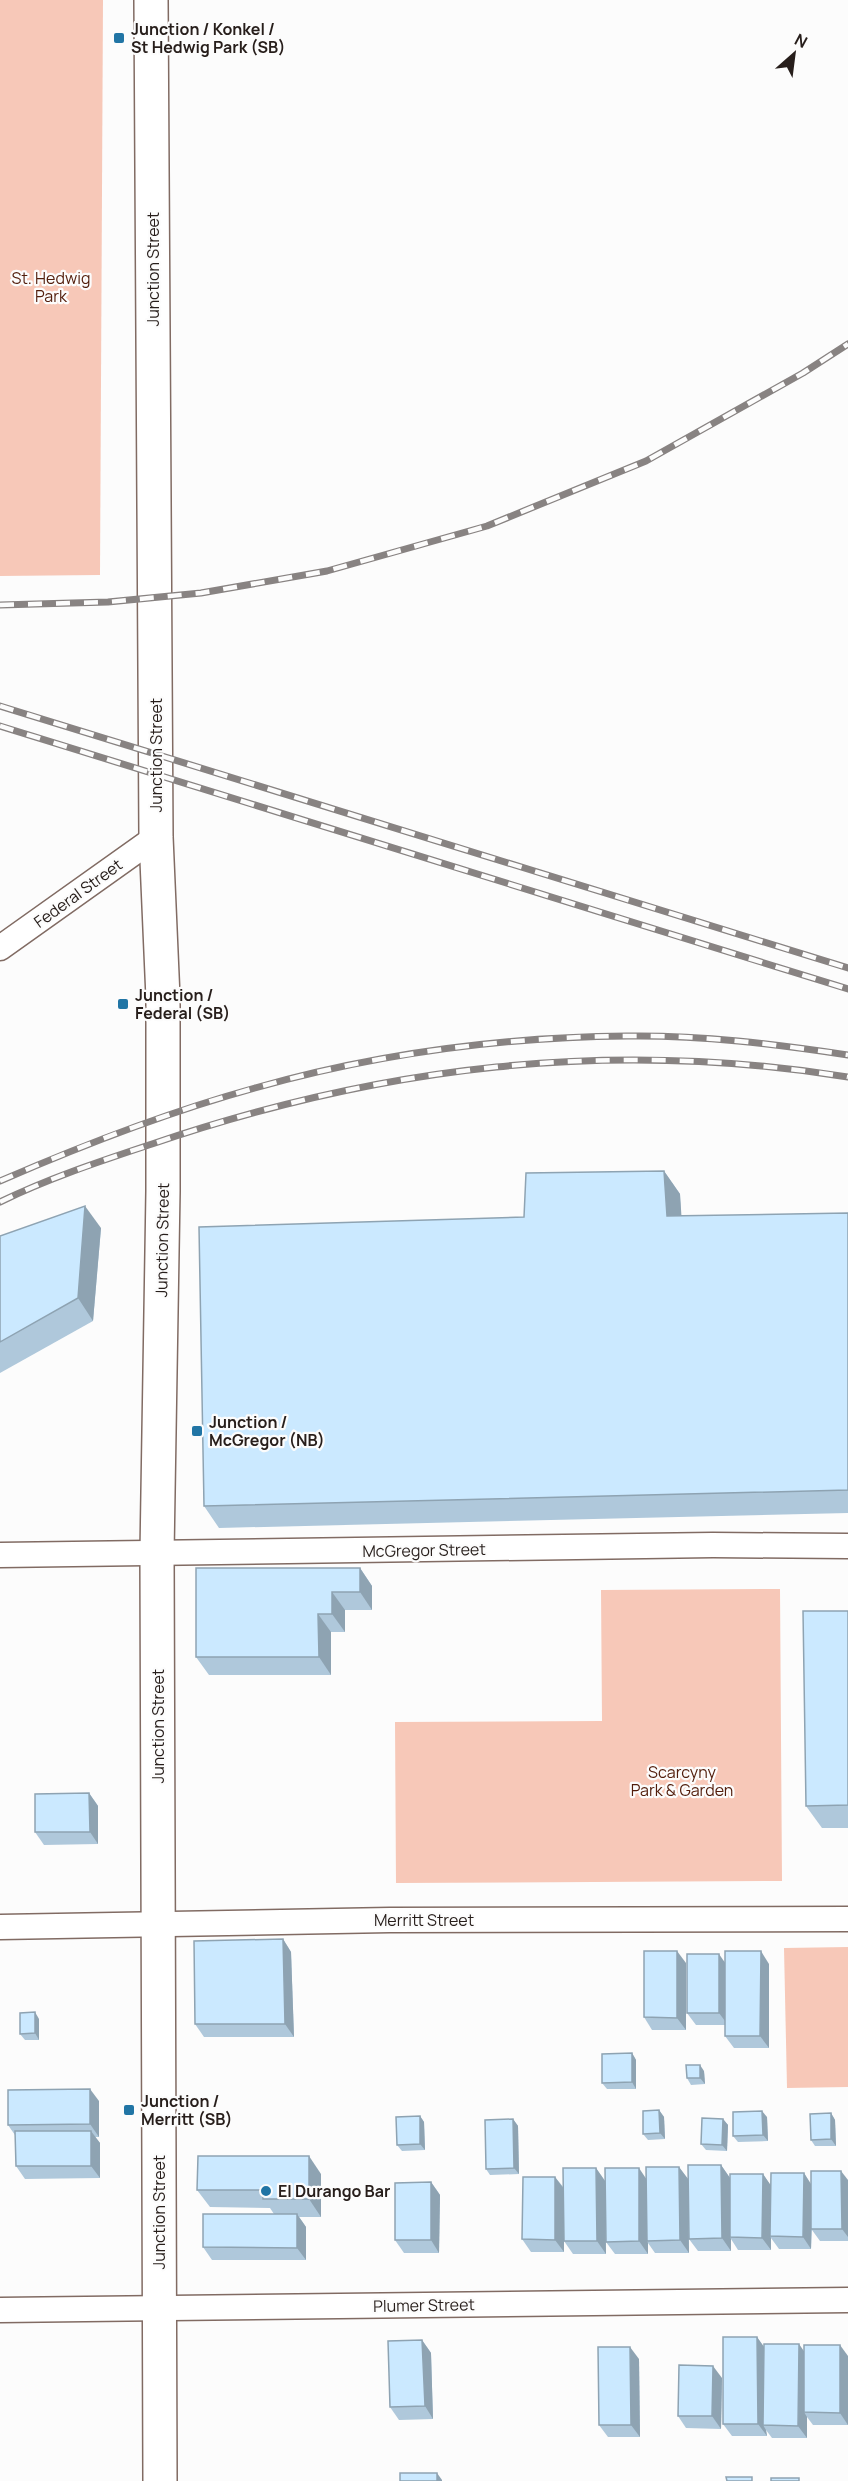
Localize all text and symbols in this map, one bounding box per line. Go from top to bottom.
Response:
place label: Junction / Konkel / St Hedwig Park (SB) [131,18,285,58]
north arrow [764,24,824,84]
text: N [791,28,811,53]
marker: Junction / Konkel / St Hedwig Park (SB) [112,31,126,45]
street label: Junction Street [142,212,164,326]
park label: St. Hedwig Park [12,267,90,307]
street label: Junction Street [145,698,167,812]
street label: Federal Street [29,853,127,933]
place label: Junction / Federal (SB) [135,984,230,1024]
marker: Junction / Federal (SB) [116,997,130,1011]
street label: Junction Street [150,1183,174,1297]
place label: Junction / McGregor (NB) [209,1411,325,1451]
marker: Junction / McGregor (NB) [190,1424,204,1438]
street label: McGregor Street [362,1538,486,1562]
street label: Junction Street [147,1669,169,1783]
park label: Scarcyny Park & Garden [631,1761,733,1801]
street label: Merritt Street [374,1909,474,1931]
place label: Junction / Merritt (SB) [141,2090,233,2130]
marker: Junction / Merritt (SB) [122,2103,136,2117]
street label: Junction Street [148,2155,170,2269]
place label: El Durango Bar [278,2180,390,2202]
marker: El Durango Bar [259,2184,273,2198]
street label: Plumer Street [373,2293,475,2317]

